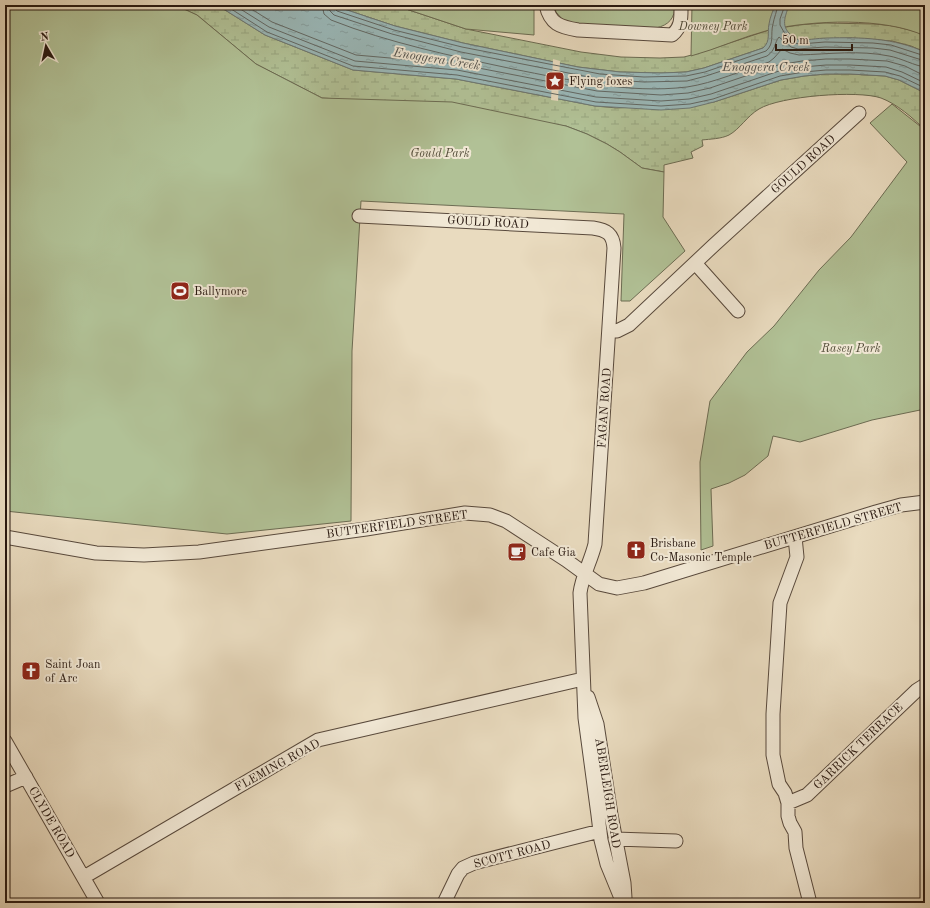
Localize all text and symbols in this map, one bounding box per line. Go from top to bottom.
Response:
park label: Downey Park [677,21,748,33]
north arrow [26,26,66,66]
scale bar [776,26,852,52]
text: N [40,31,50,44]
text: 50 m [782,34,809,47]
water label: Enoggera Creek [391,46,481,73]
water label: Enoggera Creek [721,61,810,74]
place icon: Flying foxes [544,70,566,92]
place label: Flying foxes [569,76,633,88]
street label: GOULD ROAD [769,133,838,197]
park label: Gould Park [410,148,470,160]
street label: GOULD ROAD [447,215,529,231]
sports icon: Ballymore [169,280,191,302]
place label: Ballymore [194,286,247,298]
park label: Rasey Park [820,343,881,355]
street label: FAGAN ROAD [596,368,614,449]
street label: BUTTERFIELD STREET [763,501,904,552]
street label: BUTTERFIELD STREET [325,509,469,541]
place label: Brisbane Co-Masonic Temple [650,538,752,564]
church icon: Brisbane Co-Masonic Temple [625,539,647,561]
cafe icon: Cafe Gia [506,541,528,563]
place label: Cafe Gia [531,547,576,559]
place label: Saint Joan of Arc [45,659,101,685]
church icon: Saint Joan of Arc [20,660,42,682]
street label: GARRICK TERRACE [812,701,906,792]
street label: ABERLEIGH ROAD [592,737,622,849]
street label: FLEMING ROAD [233,738,322,794]
street label: CLYDE ROAD [26,785,76,860]
street label: SCOTT ROAD [472,839,552,871]

